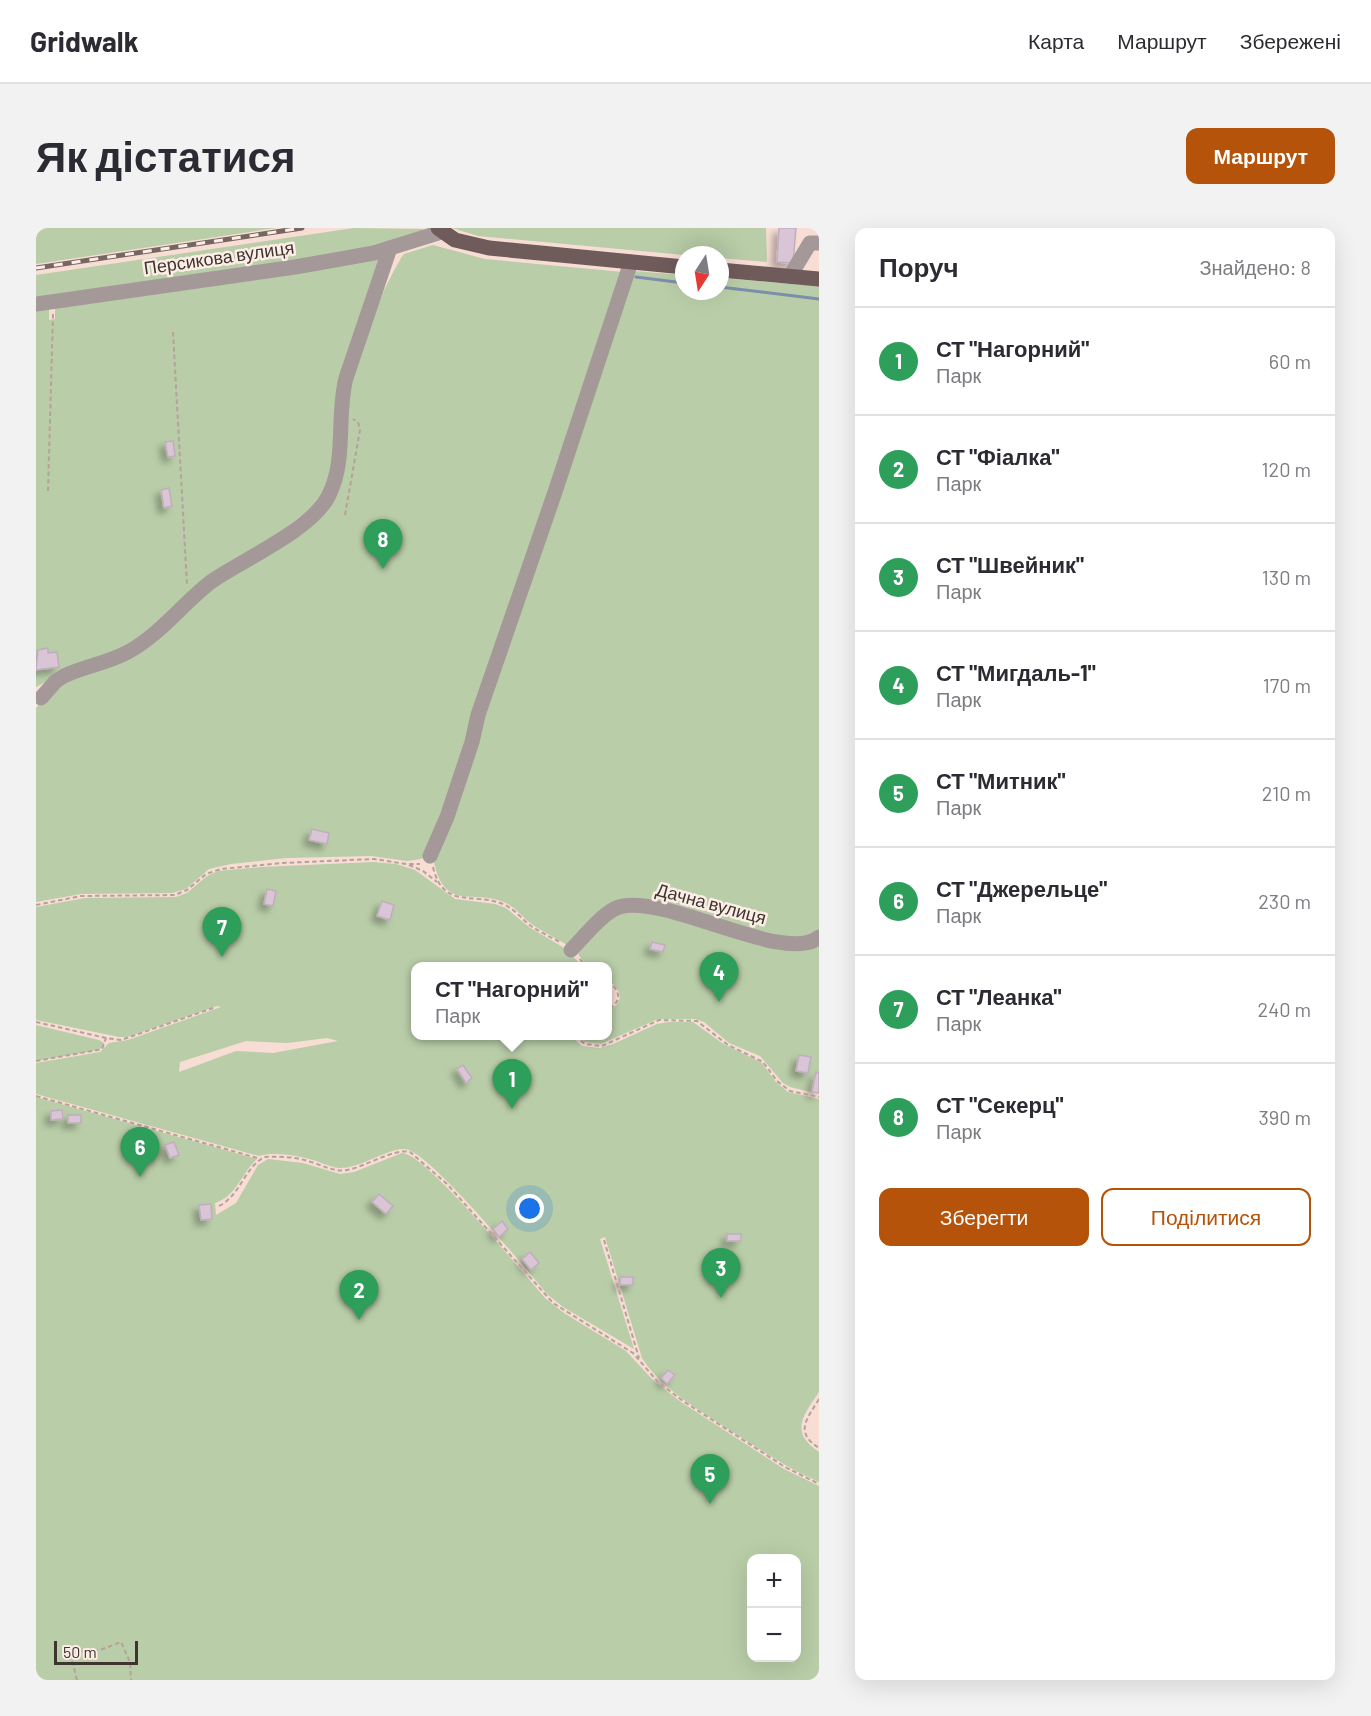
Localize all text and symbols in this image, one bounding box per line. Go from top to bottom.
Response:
text: Gridwalk [30,24,139,58]
text: Карта [1028,28,1084,53]
text: Маршрут [1117,28,1207,53]
text: Збережені [1240,28,1341,53]
button: Маршрут [1186,128,1335,184]
text: Як дістатися [36,130,295,180]
street label: Персикова вулиця [142,236,295,278]
north arrow [675,246,729,300]
text: Поруч [879,251,959,282]
text: Знайдено: 8 [1199,255,1311,279]
text: СТ "Нагорний" [936,335,1089,361]
text: 1 [895,349,902,373]
text: 60 m [1269,349,1311,373]
text: Парк [936,363,981,387]
text: СТ "Фіалка" [936,443,1059,469]
text: 2 [893,457,904,481]
text: 120 m [1261,457,1311,481]
text: Парк [936,471,981,495]
pin: 8 [364,520,402,569]
text: СТ "Швейник" [936,551,1084,577]
text: 3 [893,565,904,589]
text: 130 m [1262,565,1311,589]
text: Парк [936,579,981,603]
text: СТ "Мигдаль-1" [936,659,1096,685]
text: 4 [892,673,905,697]
text: 170 m [1263,673,1311,697]
text: Парк [936,687,981,711]
text: СТ "Митник" [936,767,1065,793]
text: 5 [893,781,904,805]
text: 210 m [1262,781,1311,805]
text: Парк [936,795,981,819]
text: СТ "Джерельце" [936,875,1107,901]
street label: Дачна вулиця [654,878,769,928]
text: 6 [893,889,904,913]
text: 230 m [1258,889,1311,913]
text: Парк [936,903,981,927]
pin: 7 [202,908,242,957]
pin: 4 [700,952,738,1002]
popup [411,962,612,1040]
text: СТ "Нагорний" [435,975,588,1001]
text: СТ "Леанка" [936,983,1061,1009]
text: 7 [894,997,903,1021]
text: 240 m [1257,997,1311,1021]
text: Парк [435,1003,480,1027]
text: Парк [936,1011,981,1035]
pin: 1 [492,1060,532,1109]
text: СТ "Секерц" [936,1091,1063,1117]
text: 8 [893,1105,904,1129]
text: 390 m [1258,1105,1311,1129]
text: Парк [936,1119,981,1143]
pin: 6 [120,1128,160,1177]
button: Зберегти [879,1188,1089,1246]
button: Поділитися [1101,1188,1311,1246]
your location [515,1194,544,1223]
pin: 3 [702,1248,740,1298]
pin: 2 [340,1270,378,1320]
pin: 5 [690,1454,730,1504]
map controls [747,1554,801,1662]
button: + [747,1554,801,1608]
button: − [747,1608,801,1662]
scale bar [54,1638,138,1666]
text: 50 m [63,1642,97,1661]

